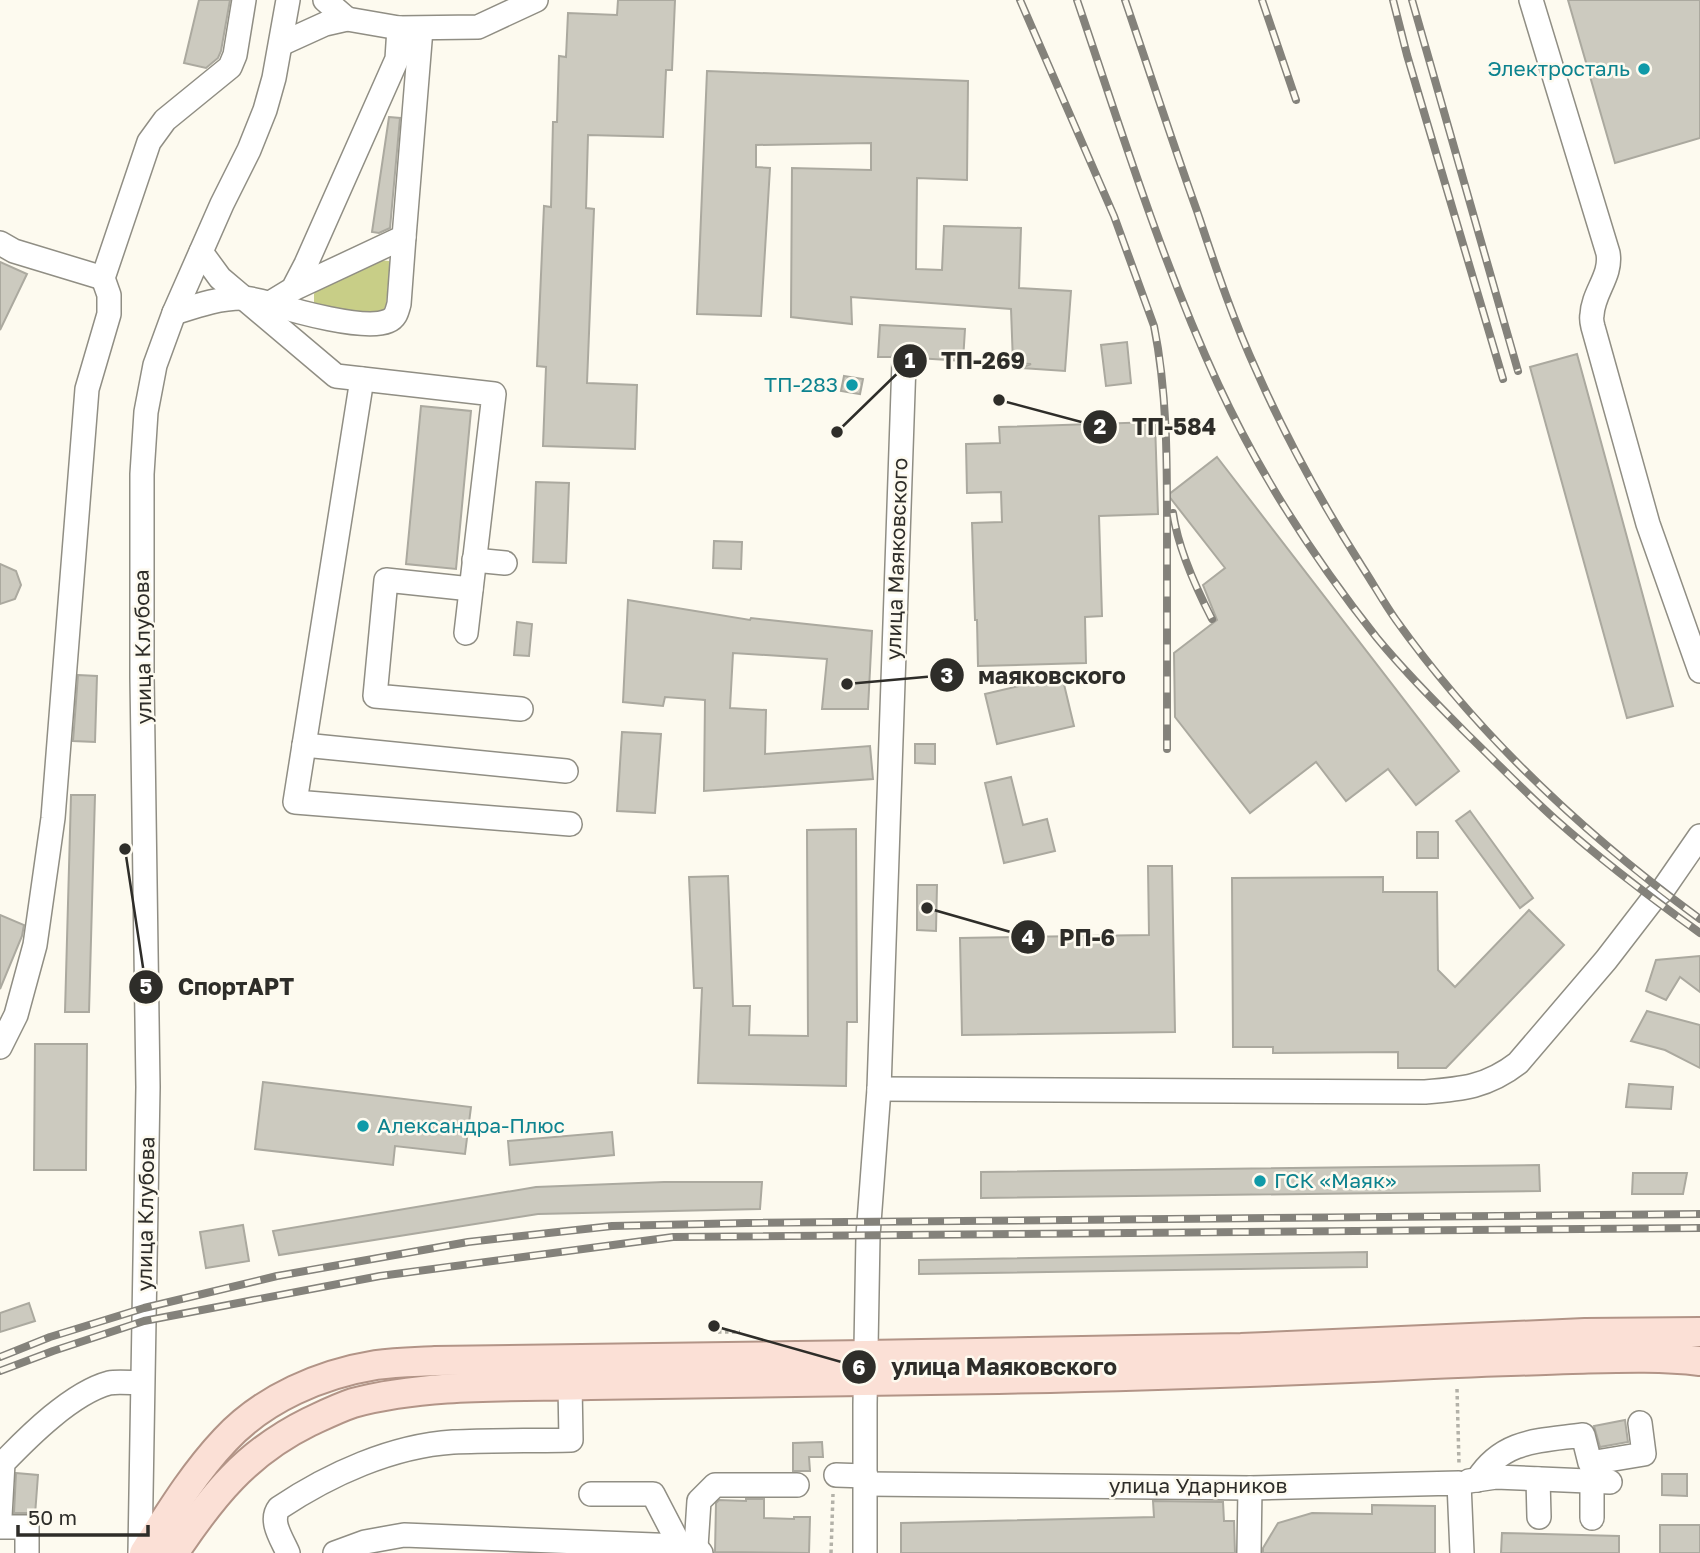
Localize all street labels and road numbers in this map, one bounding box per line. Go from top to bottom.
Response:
street label: улица Маяковского [879,457,913,661]
street label: улица Клубова [128,569,156,725]
street label: улица Клубова [131,1136,159,1292]
street label: улица Ударников [1109,1472,1287,1498]

